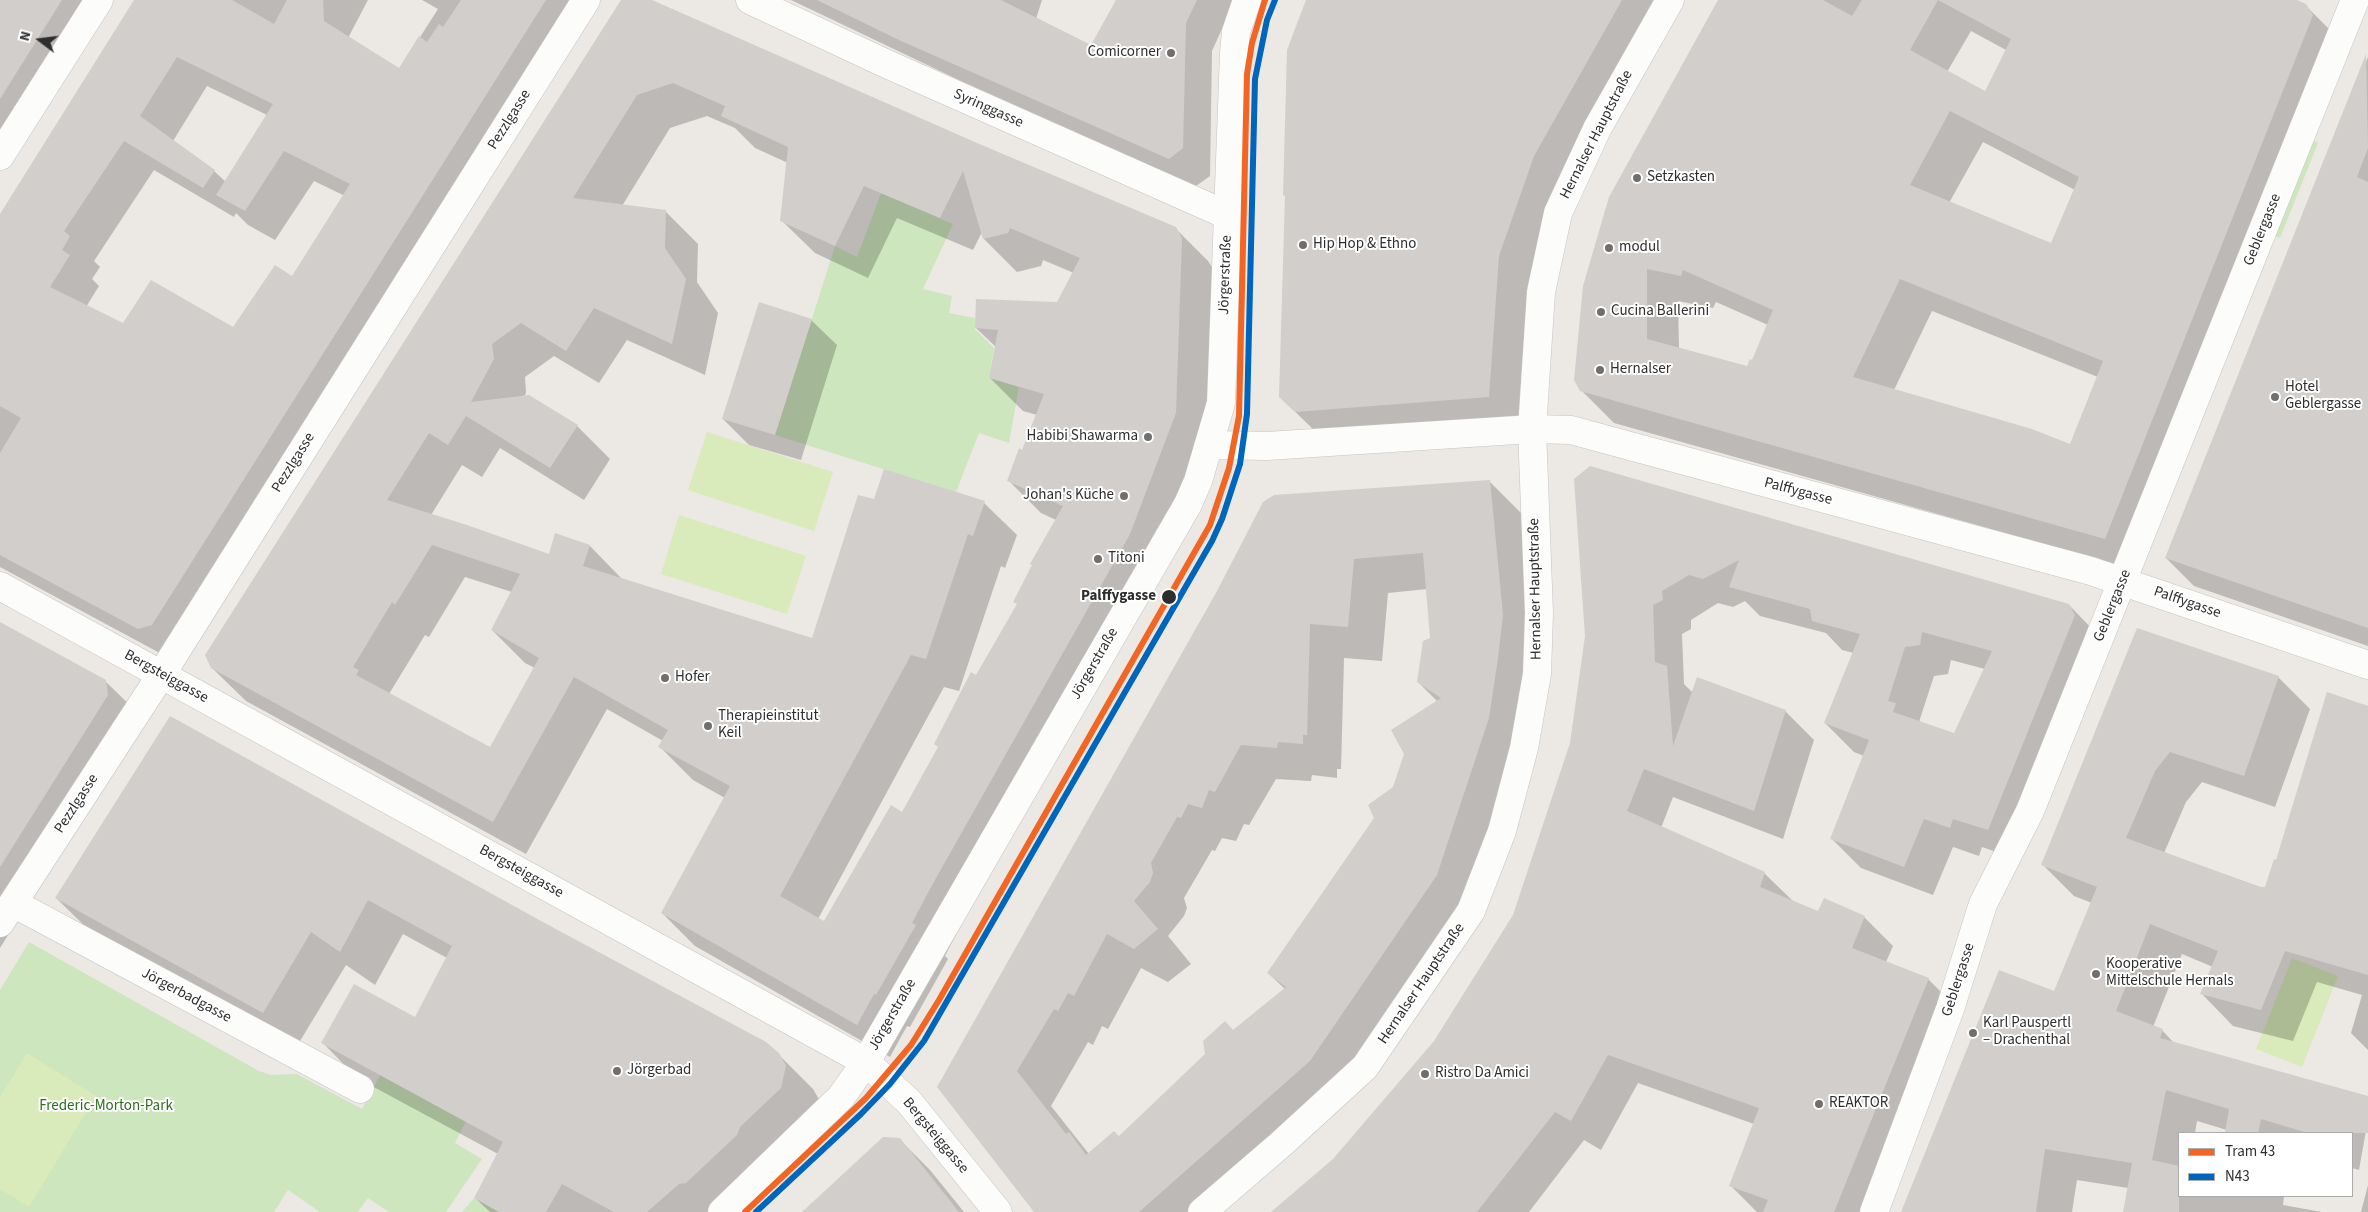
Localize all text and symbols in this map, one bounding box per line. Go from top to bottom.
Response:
north arrow [15,15,65,65]
text: N [15,29,36,43]
place label: Comicorner [1087,44,1161,62]
marker: Comicorner [1165,47,1177,59]
street label: Hernalser Hauptstraße [1557,68,1637,202]
street label: Syringgasse [950,86,1026,132]
street label: Pezzlgasse [485,87,535,153]
place label: Setzkasten [1647,169,1715,187]
marker: Setzkasten [1631,172,1643,184]
street label: Geblergasse [2240,191,2286,269]
street label: Jörgerstraße [1216,235,1236,315]
place label: Hip Hop & Ethno [1313,236,1416,254]
marker: Hip Hop & Ethno [1297,239,1309,251]
place label: modul [1619,239,1660,257]
marker: modul [1603,242,1615,254]
place label: Cucina Ballerini [1611,303,1709,321]
marker: Cucina Ballerini [1595,306,1607,318]
place label: Hernalser [1610,361,1671,379]
marker: Hernalser [1594,364,1606,376]
place label: Hotel Geblergasse [2285,379,2361,414]
marker: Hotel Geblergasse [2269,391,2281,403]
place label: Habibi Shawarma [1027,428,1138,446]
street label: Pezzlgasse [269,430,319,496]
marker: Habibi Shawarma [1142,431,1154,443]
street label: Palffygasse [1762,474,1834,510]
place label: Johan's Küche [1023,487,1114,505]
marker: Johan's Küche [1118,490,1130,502]
street label: Hernalser Hauptstraße [1526,518,1546,660]
place label: Titoni [1108,550,1145,568]
marker: Titoni [1092,553,1104,565]
street label: Geblergasse [2090,567,2136,645]
street label: Palffygasse [2151,583,2223,623]
place label: Palffygasse [1081,588,1156,606]
marker: Palffygasse [1160,588,1178,606]
street label: Jörgerstraße [1067,625,1123,703]
street label: Bergsteiggasse [121,647,211,707]
place label: Hofer [675,669,710,687]
marker: Hofer [659,672,671,684]
place label: Therapieinstitut Keil [718,708,818,743]
marker: Therapieinstitut Keil [702,720,714,732]
street label: Pezzlgasse [51,771,103,837]
street label: Bergsteiggasse [476,842,566,902]
street label: Hernalser Hauptstraße [1375,920,1469,1048]
street label: Geblergasse [1939,941,1979,1019]
place label: Kooperative Mittelschule Hernals [2106,956,2234,991]
street label: Jörgerbadgasse [138,965,234,1027]
marker: Kooperative Mittelschule Hernals [2090,968,2102,980]
street label: Jörgerstraße [865,976,921,1054]
place label: Karl Pauspertl – Drachenthal [1983,1015,2071,1050]
marker: Karl Pauspertl – Drachenthal [1967,1027,1979,1039]
place label: Jörgerbad [627,1062,691,1080]
marker: Jörgerbad [611,1065,623,1077]
place label: Ristro Da Amici [1435,1065,1529,1083]
marker: Ristro Da Amici [1419,1068,1431,1080]
street label: Bergsteiggasse [898,1094,972,1178]
place label: REAKTOR [1829,1095,1888,1113]
park label: Frederic-Morton-Park [39,1098,173,1116]
marker: REAKTOR [1813,1098,1825,1110]
legend [2178,1132,2353,1197]
text: Tram 43 [2225,1141,2275,1162]
text: N43 [2225,1166,2250,1187]

